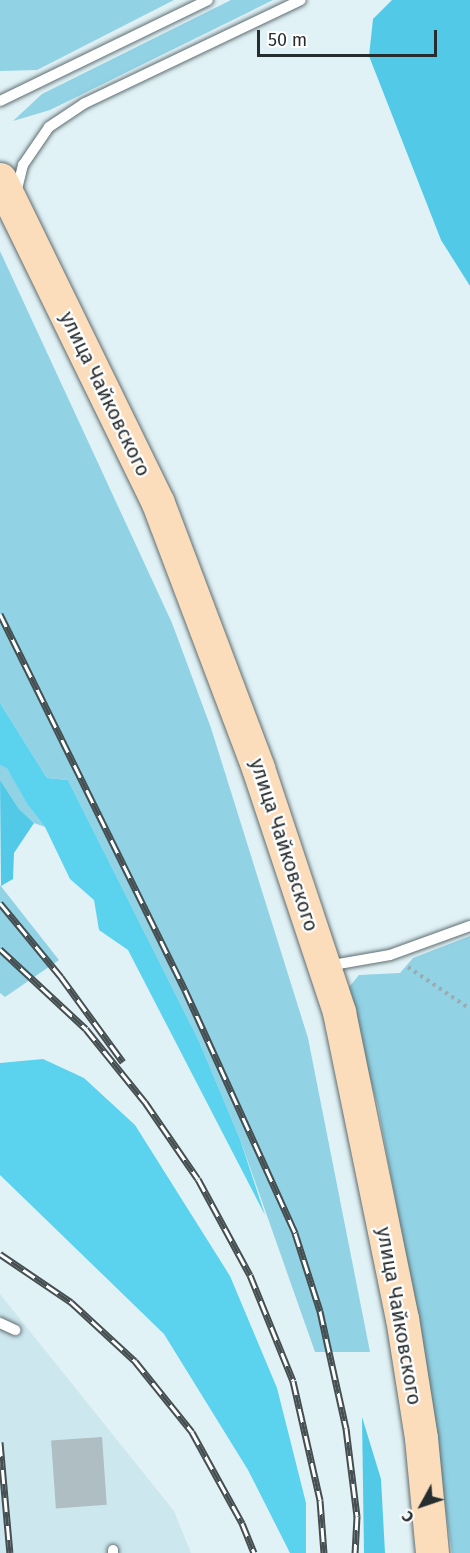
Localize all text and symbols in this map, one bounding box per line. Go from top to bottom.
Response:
scale bar [260,18,440,56]
text: 50 m [268,29,307,51]
street label: улица Чайковского [55,308,155,480]
street label: улица Чайковского [245,755,323,935]
street label: улица Чайковского [372,1225,426,1407]
north arrow [392,1475,452,1535]
text: С [398,1507,418,1527]

